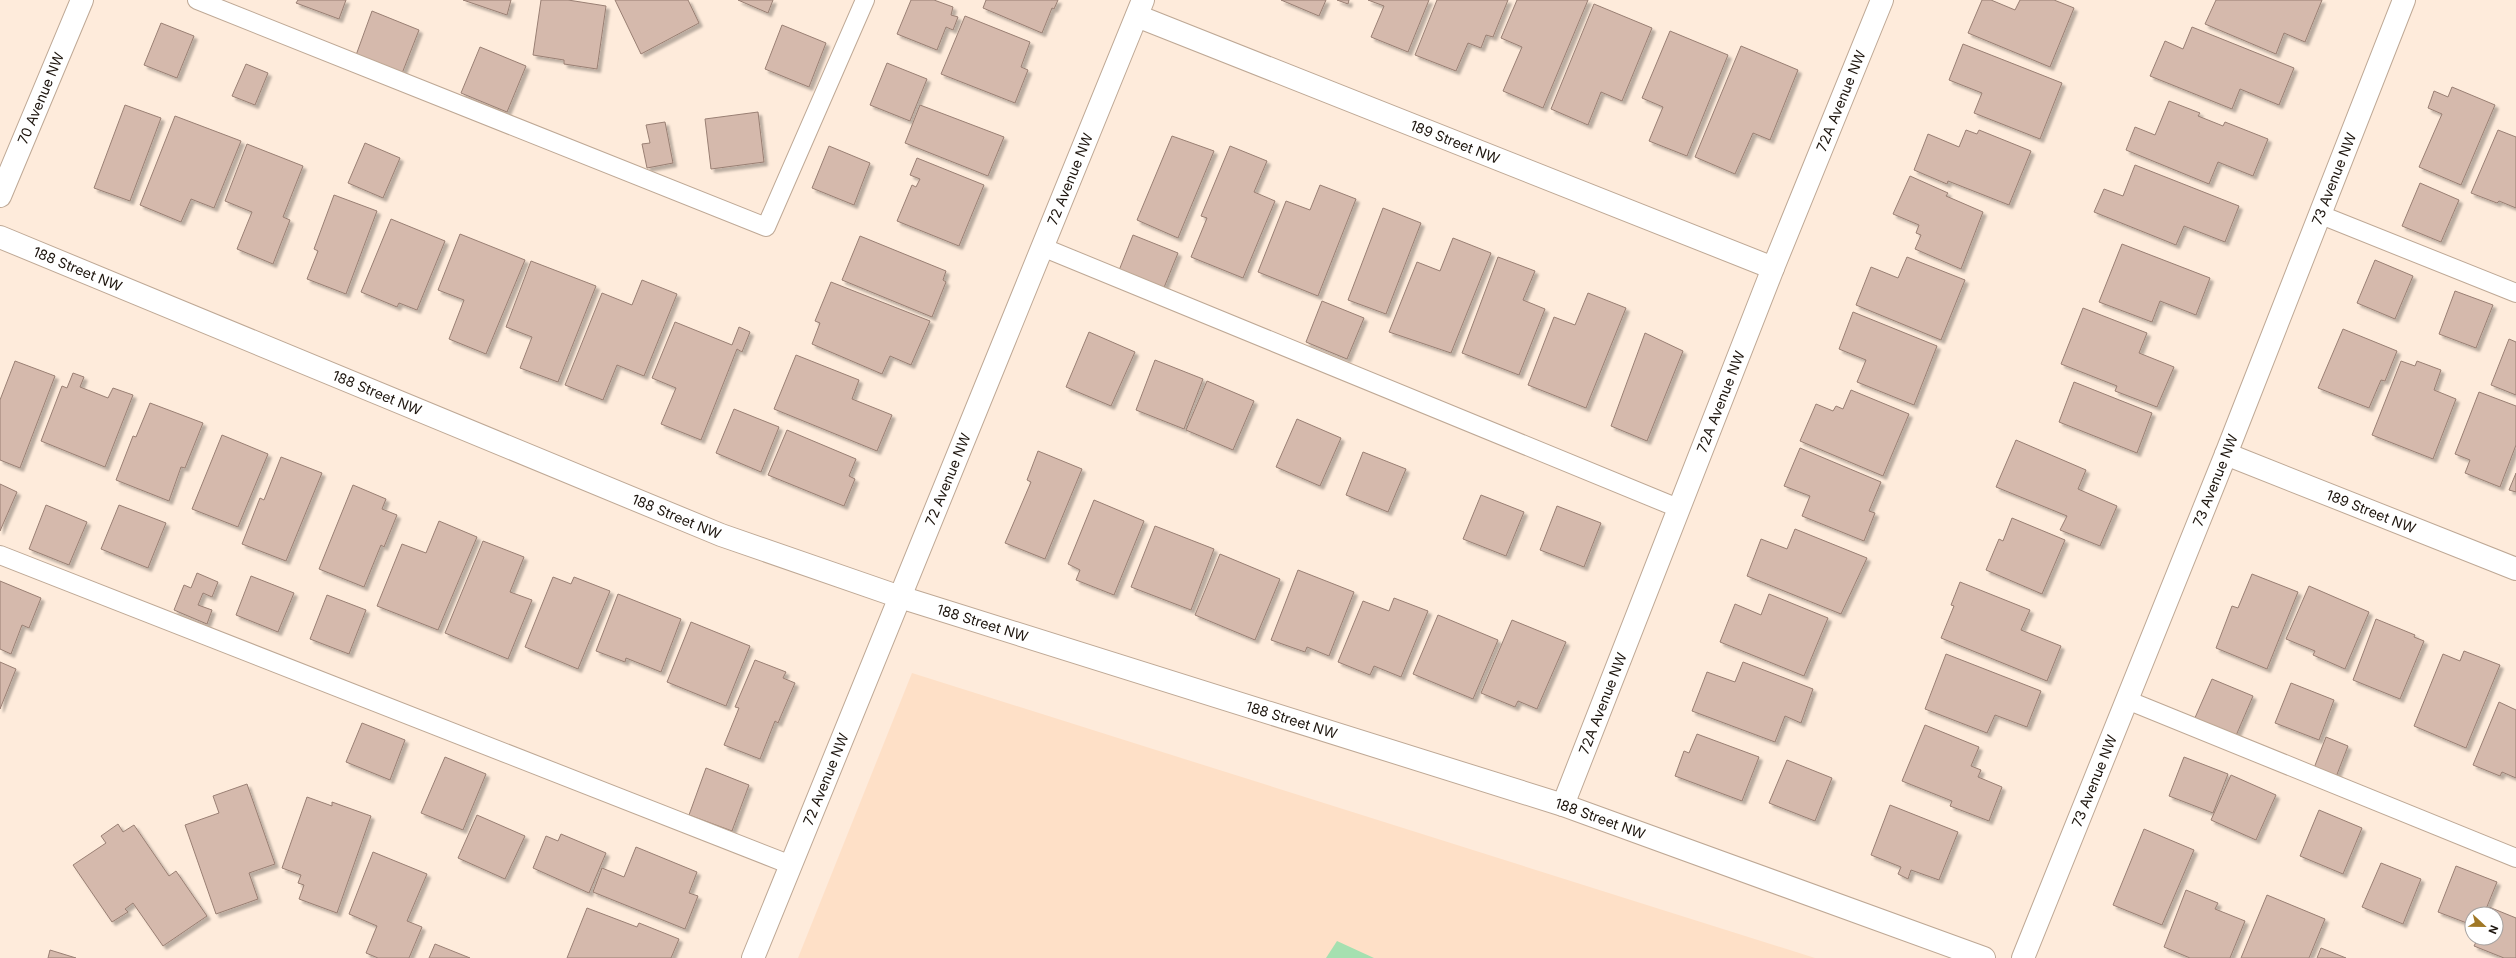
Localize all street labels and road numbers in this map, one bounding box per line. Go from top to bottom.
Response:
street label: 72A Avenue NW [1812,47,1869,154]
street label: 70 Avenue NW [14,49,67,147]
street label: 189 Street NW [1408,116,1503,167]
street label: 72 Avenue NW [1043,130,1096,227]
street label: 73 Avenue NW [2308,130,2359,227]
street label: 188 Street NW [31,243,125,295]
street label: 72A Avenue NW [1693,348,1748,455]
street label: 188 Street NW [330,366,425,418]
street label: 72 Avenue NW [921,430,974,528]
street label: 73 Avenue NW [2189,431,2241,529]
street label: 189 Street NW [2324,486,2419,537]
street label: 188 Street NW [630,490,724,542]
street label: 188 Street NW [935,600,1031,645]
street label: 72A Avenue NW [1575,650,1630,757]
street label: 188 Street NW [1244,697,1340,742]
street label: 72 Avenue NW [799,730,852,828]
street label: 73 Avenue NW [2068,732,2120,829]
street label: 188 Street NW [1553,794,1648,842]

